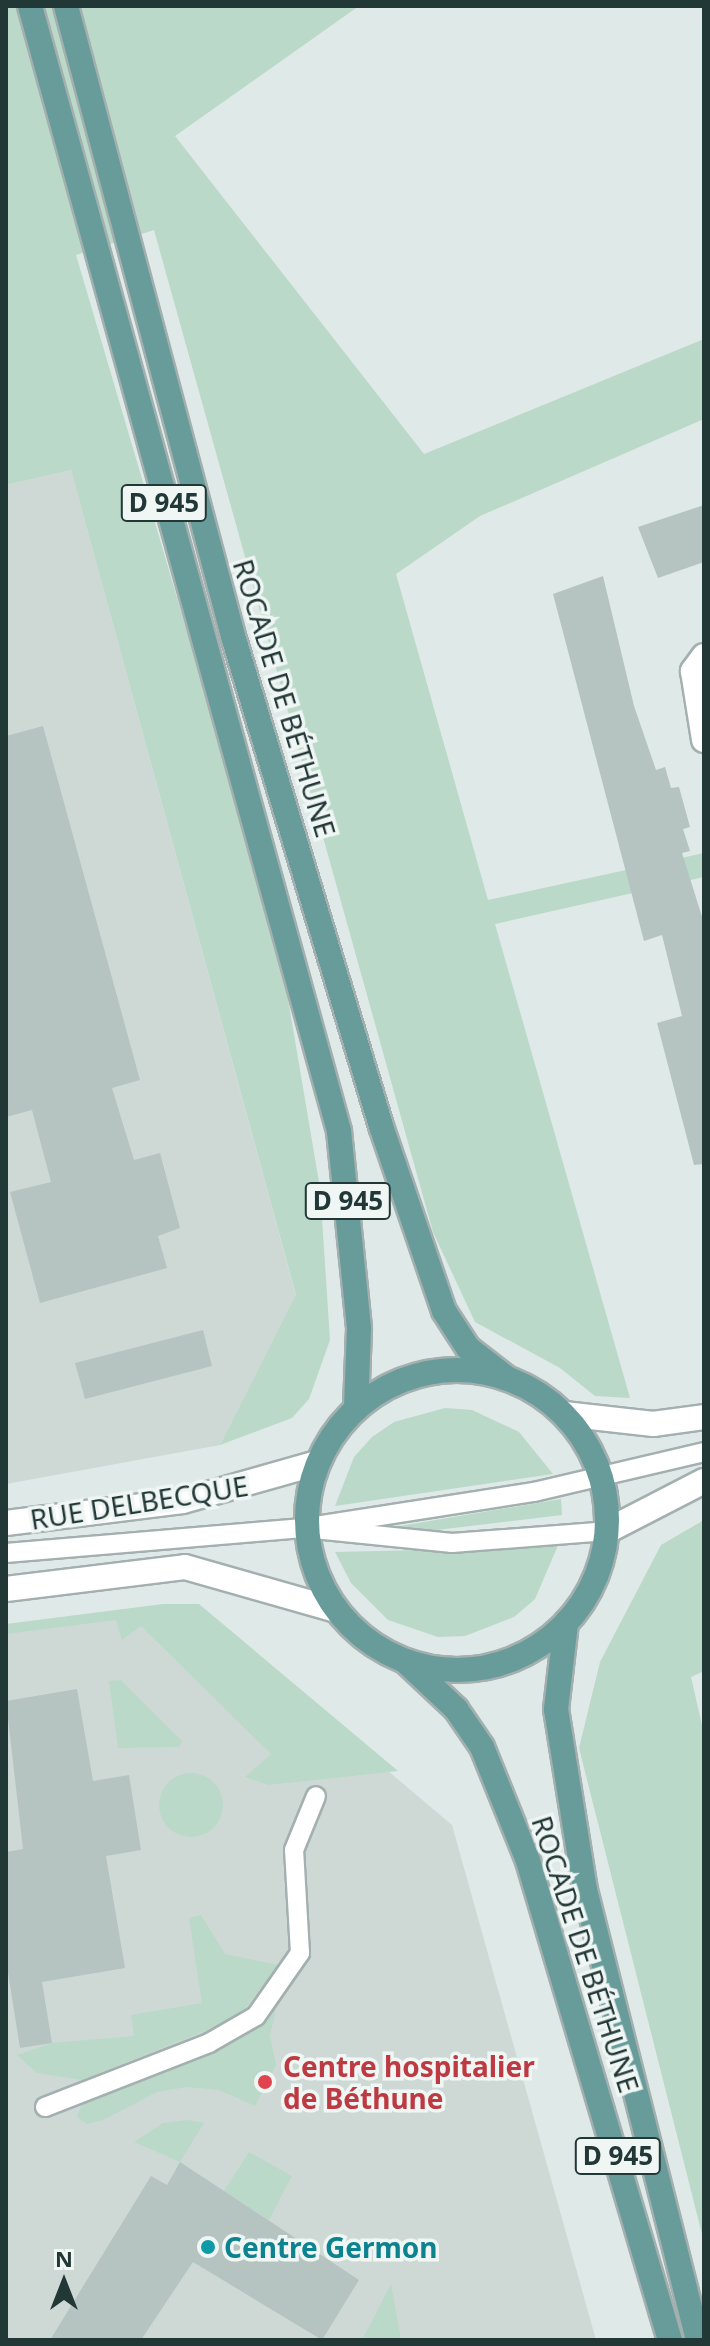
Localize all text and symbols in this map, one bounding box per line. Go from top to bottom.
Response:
road number: D 945 [120,481,208,525]
street label: ROCADE DE BÉTHUNE [227,555,343,841]
road number: D 945 [304,1179,392,1223]
street label: RUE DELBECQUE [28,1468,250,1536]
street label: ROCADE DE BÉTHUNE [525,1811,647,2097]
place label: Centre hospitalier de Béthune [283,2049,535,2115]
marker: Centre hospitalier de Béthune [254,2071,276,2093]
road number: D 945 [574,2134,662,2178]
place label: Centre Germon [224,2230,437,2264]
marker: Centre Germon [199,2238,217,2256]
north arrow [24,2242,104,2322]
text: N [55,2243,73,2273]

